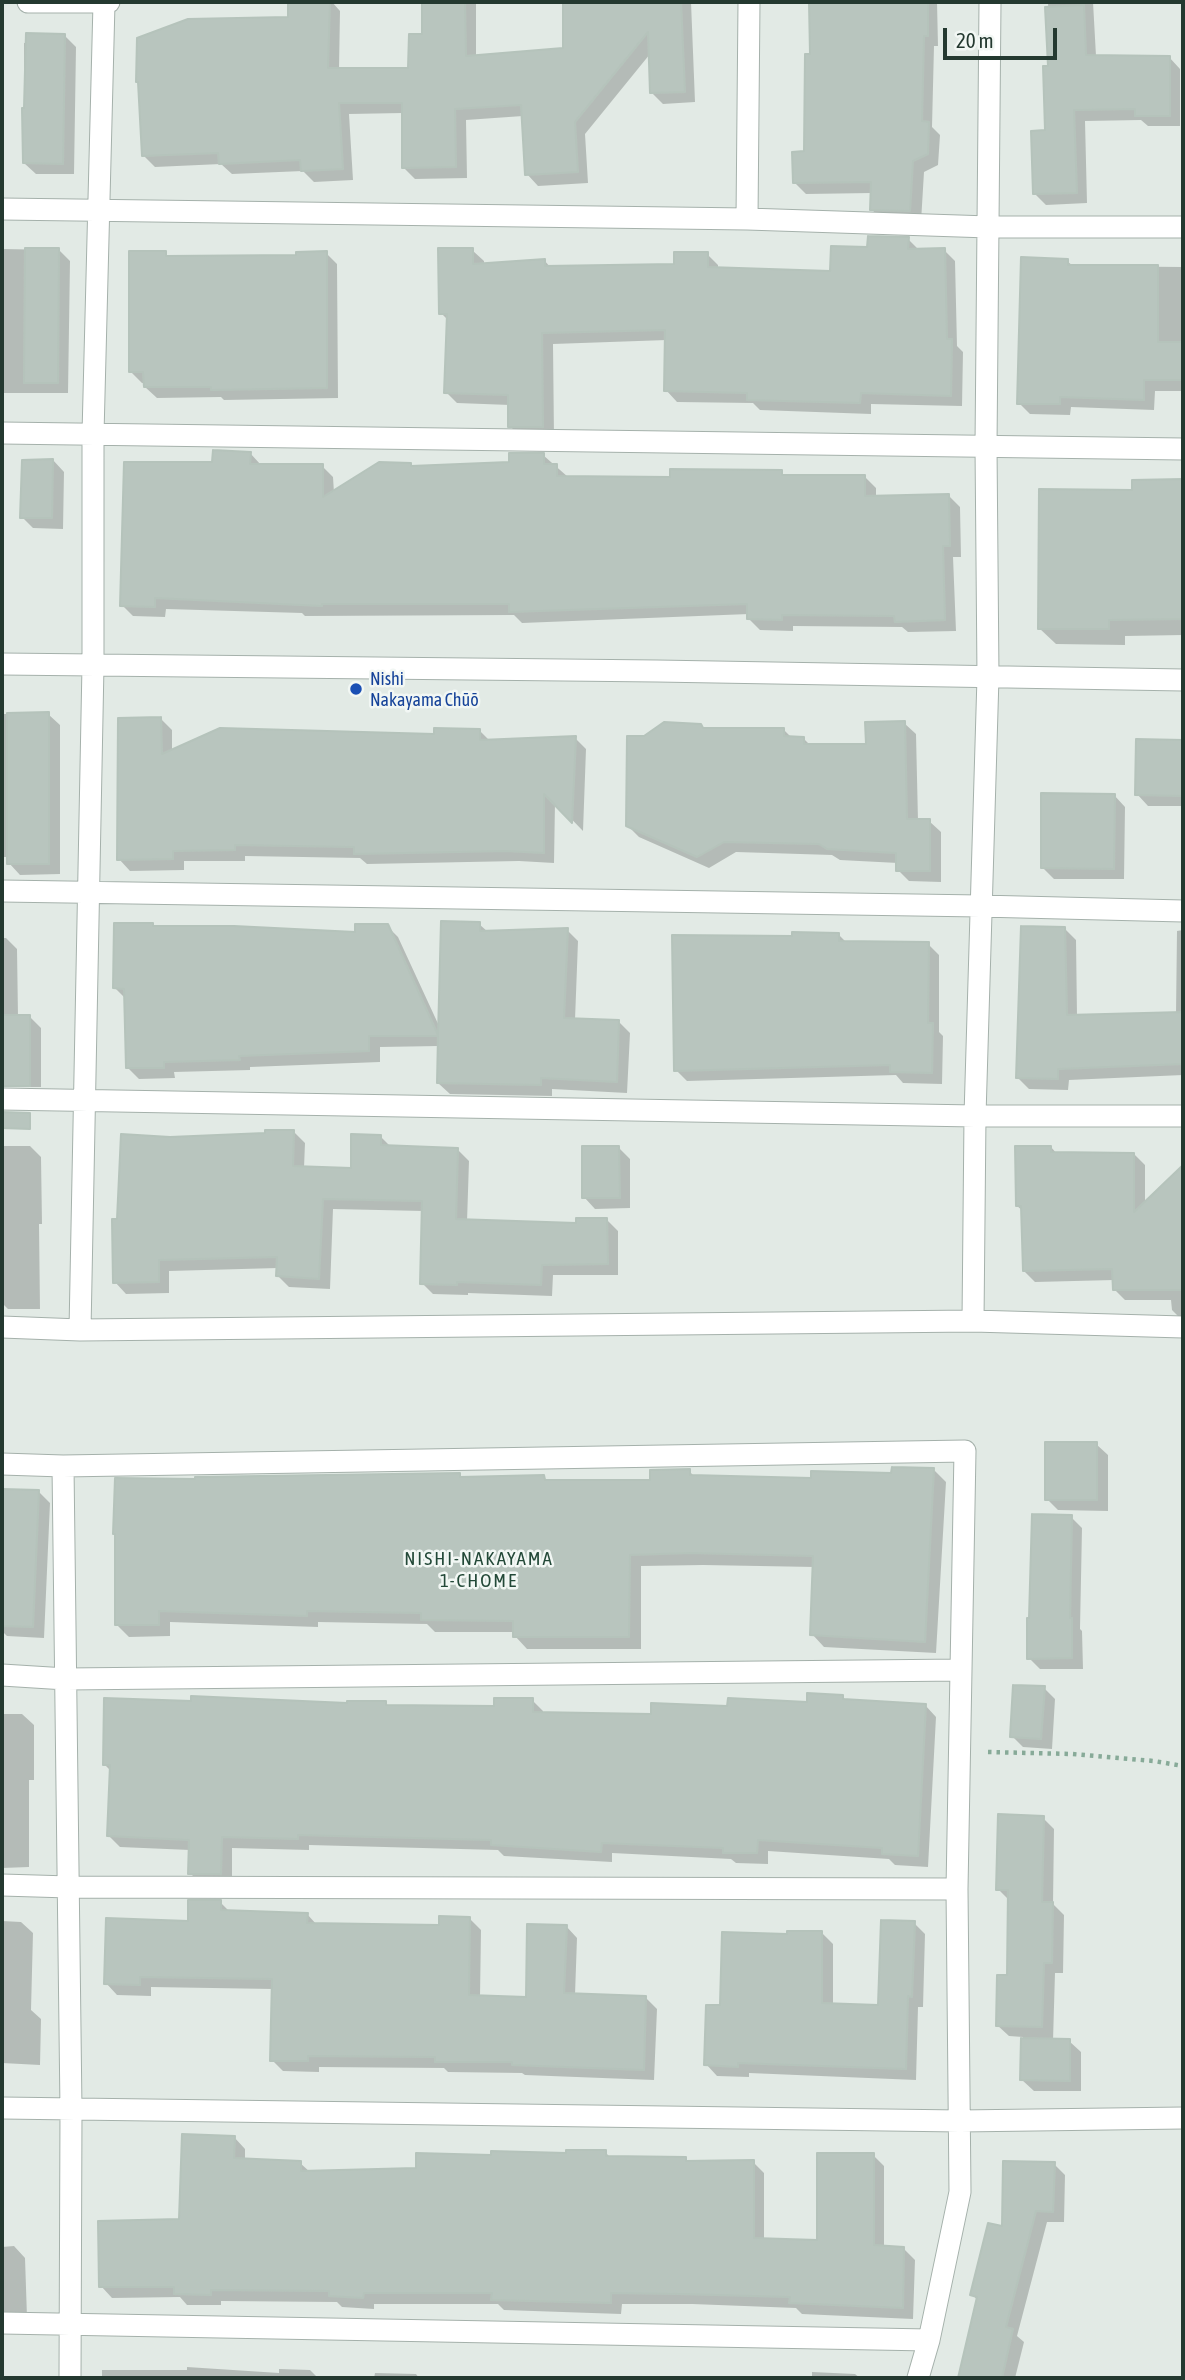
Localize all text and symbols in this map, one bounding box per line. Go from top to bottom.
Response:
scale bar [947,14,1061,58]
text: 20 m [956,28,994,52]
place label: Nishi Nakayama Chūō [370,668,479,710]
marker: Nishi Nakayama Chūō [348,681,364,697]
district label: NISHI-NAKAYAMA 1-CHOME [406,1548,552,1592]

